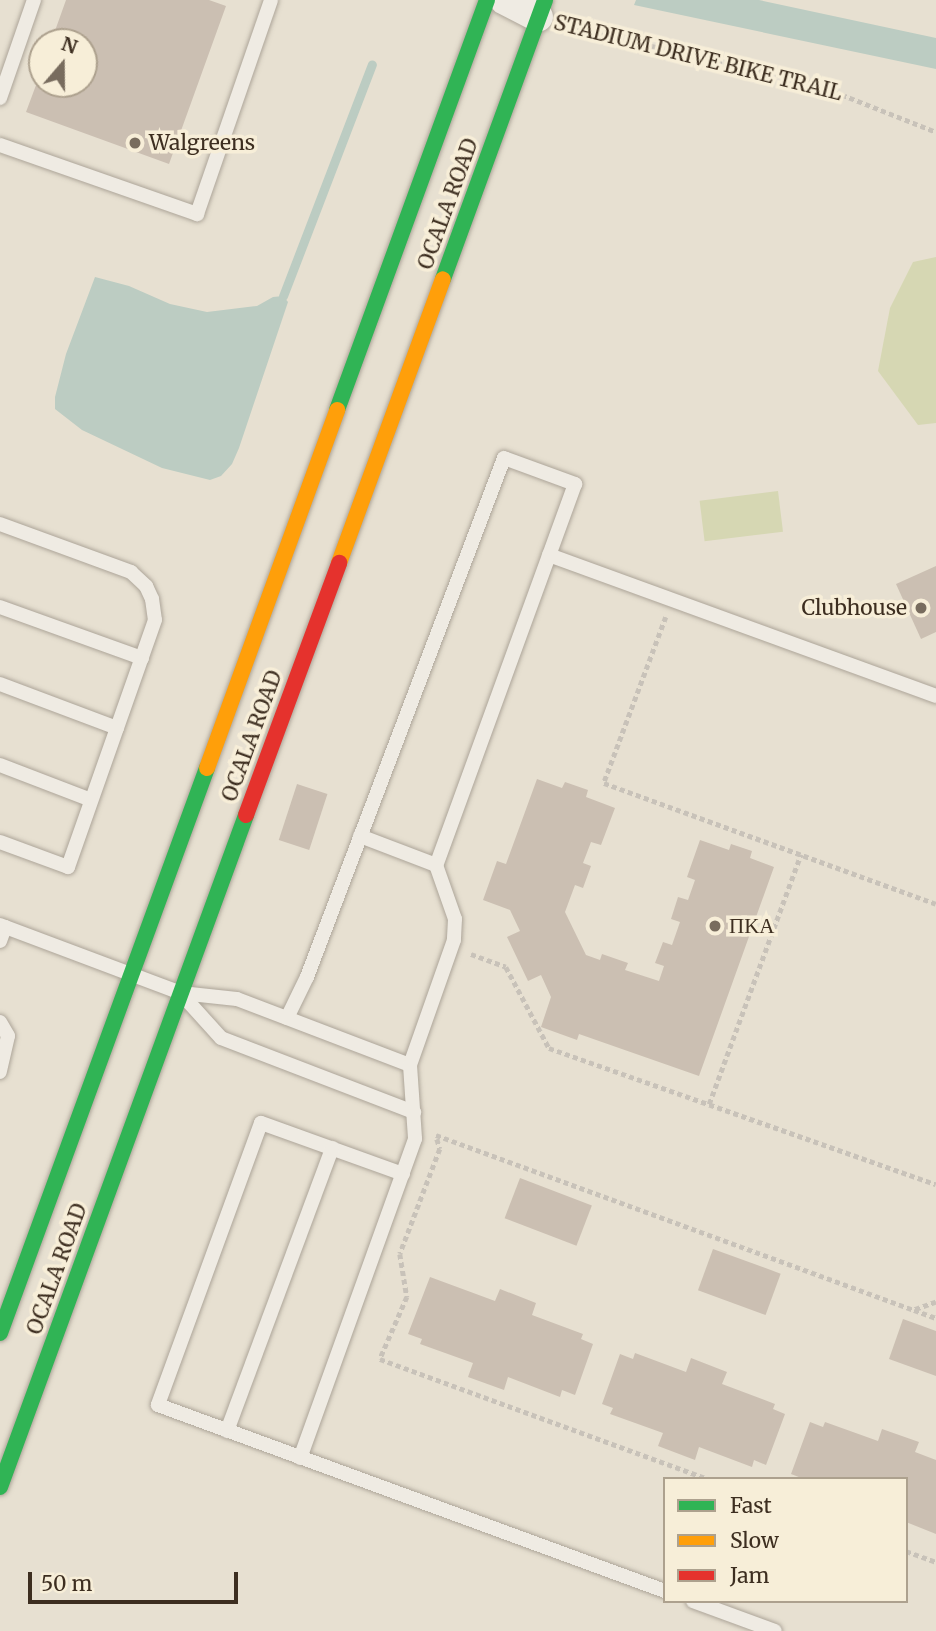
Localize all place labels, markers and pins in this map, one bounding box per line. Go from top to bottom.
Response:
place label: Walgreens [149,130,255,156]
marker: Walgreens [127,135,143,151]
place label: Clubhouse [801,595,907,621]
marker: Clubhouse [913,600,929,616]
place label: ΠΚΑ [729,913,774,939]
marker: ΠΚΑ [707,918,723,934]

